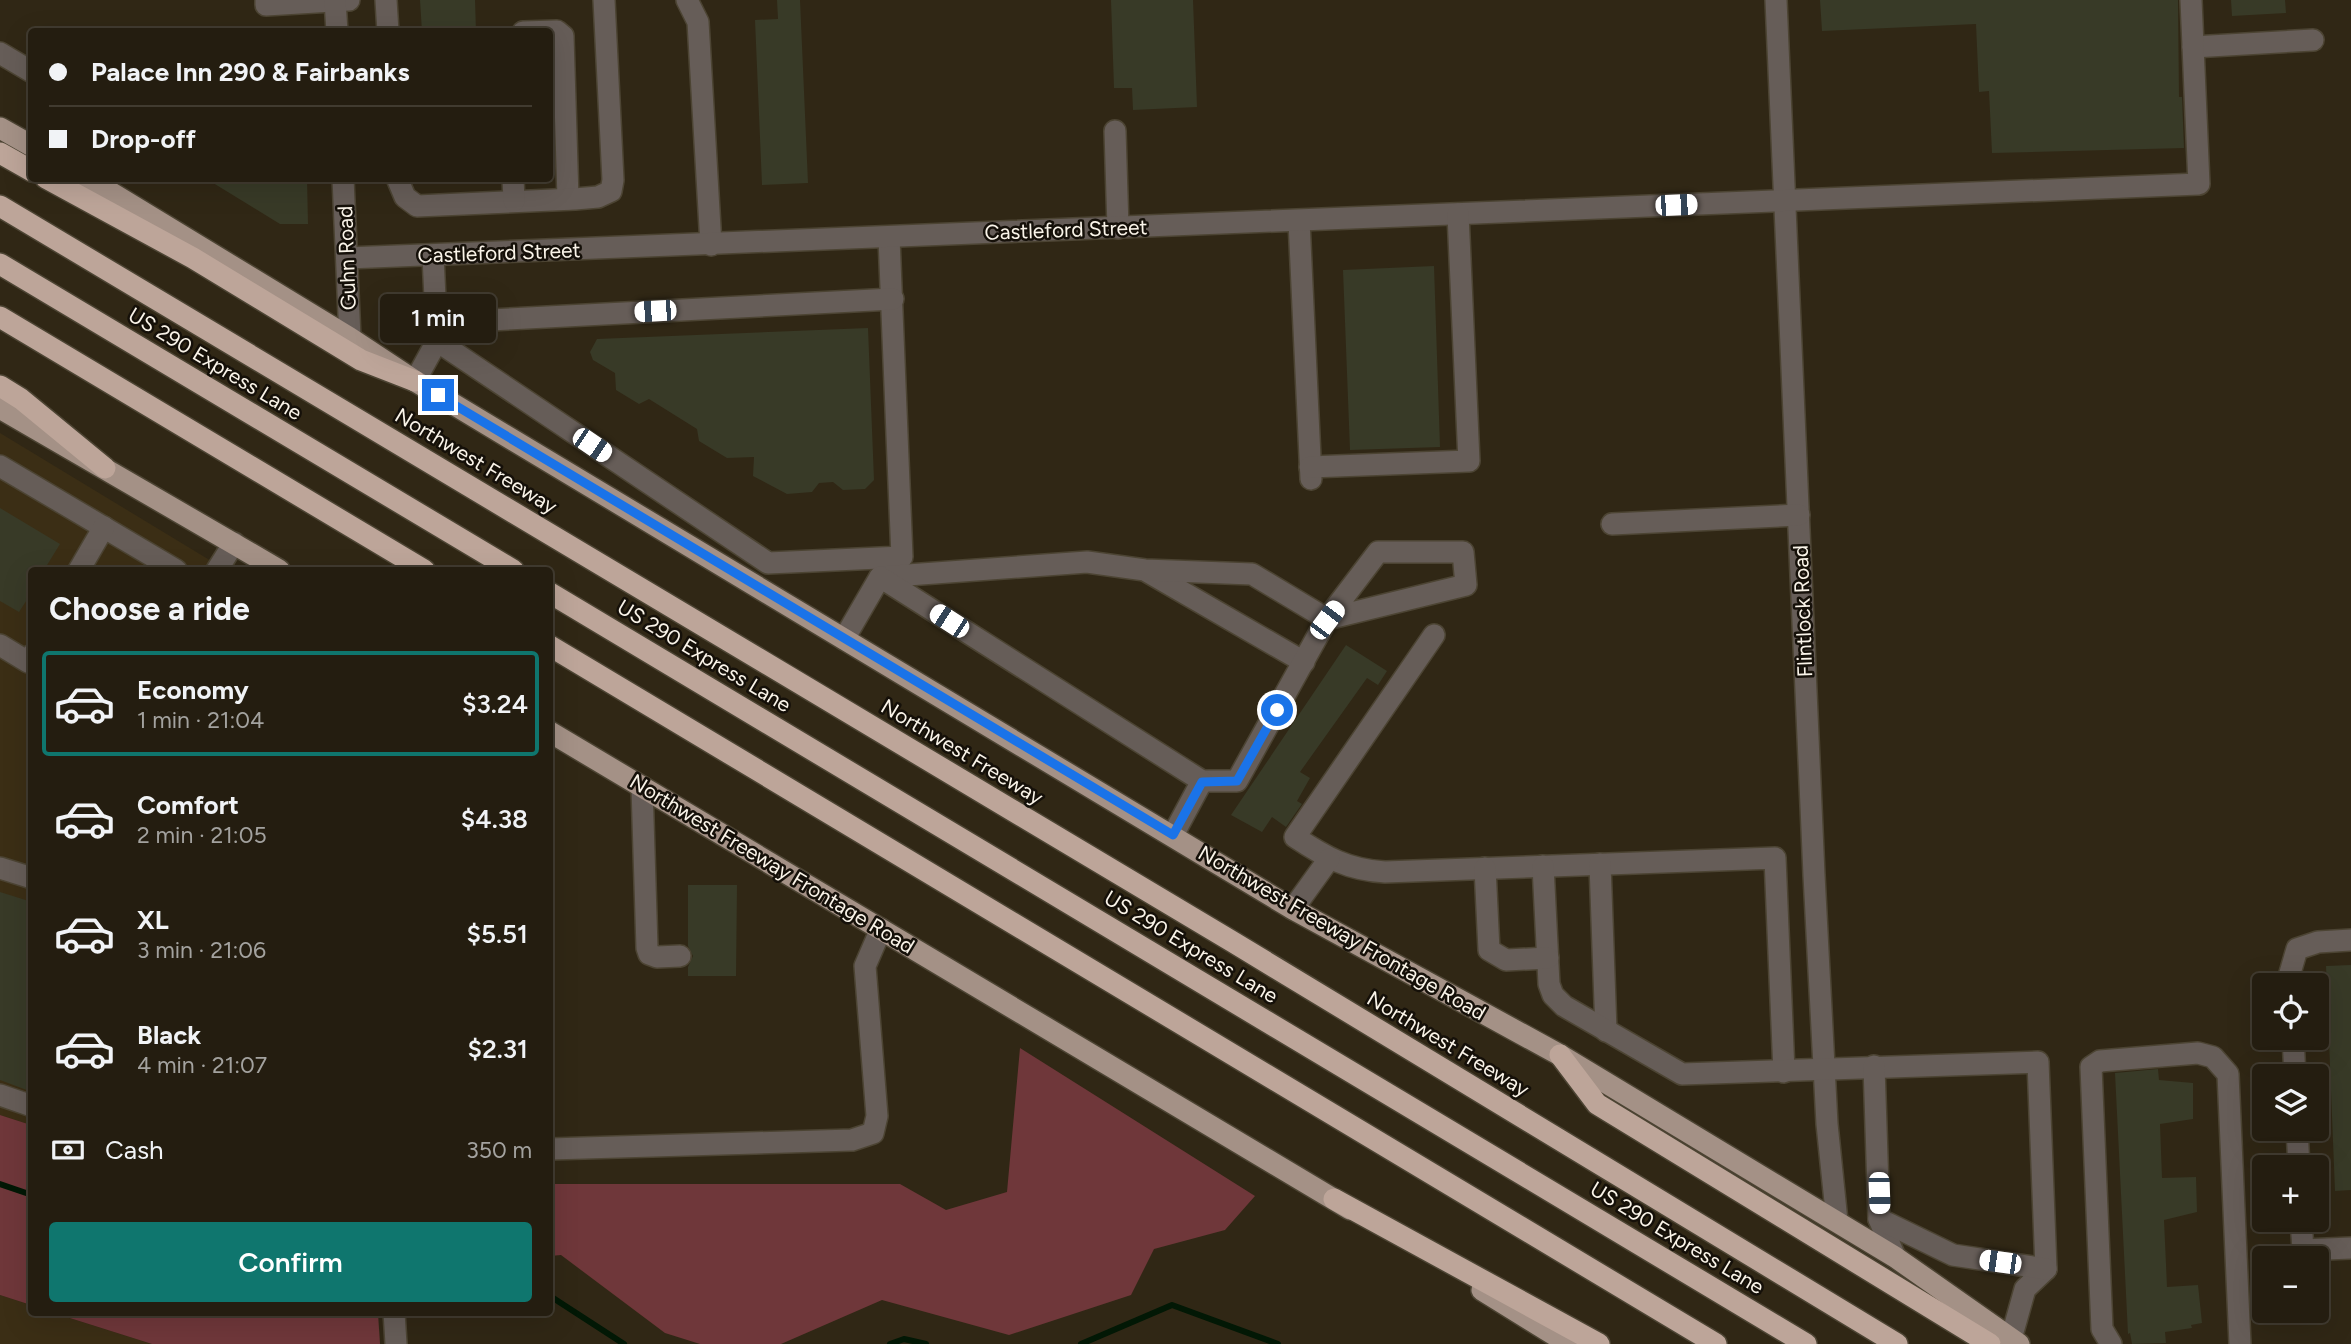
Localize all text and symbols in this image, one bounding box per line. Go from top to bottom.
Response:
text: Palace Inn 290 & Fairbanks [91,56,410,88]
text: Drop-off [91,123,196,155]
car [1655,194,1698,216]
street label: Guhn Road [332,205,361,311]
street label: Castleford Street [984,214,1148,245]
street label: Castleford Street [417,237,581,268]
callout: 1 min [380,294,496,342]
car [634,299,677,323]
street label: US 290 Express Lane [124,302,307,425]
text: 1 min [411,304,465,332]
route end [422,379,454,411]
street label: Northwest Freeway [391,402,562,519]
car [569,425,616,465]
street label: Flintlock Road [1788,544,1817,678]
text: Choose a ride [49,590,250,628]
street label: US 290 Express Lane [613,594,796,717]
car [1306,597,1349,643]
car [926,601,973,641]
icon: car [53,672,116,735]
text: Economy [137,674,249,706]
text: $3.24 [462,688,528,720]
street label: Northwest Freeway [877,693,1048,810]
route start [1261,694,1293,726]
text: 1 min · 21:04 [137,706,264,734]
street label: Northwest Freeway Frontage Road [625,768,919,959]
icon: car [53,787,116,850]
text: Comfort [137,789,239,821]
text: $4.38 [461,803,528,835]
text: 2 min · 21:05 [137,821,267,849]
street label: Northwest Freeway Frontage Road [1194,840,1490,1025]
street label: US 290 Express Lane [1100,885,1283,1008]
icon: car [53,902,116,965]
text: XL [137,904,169,936]
text: $5.51 [467,918,528,950]
text: 3 min · 21:06 [137,936,266,964]
map controls [2252,973,2329,1323]
button: locate [2252,973,2329,1050]
street label: Northwest Freeway [1363,985,1534,1102]
icon: car [53,1017,116,1080]
text: Black [137,1019,201,1051]
text: $2.31 [467,1033,528,1065]
text: 4 min · 21:07 [137,1051,267,1079]
button: layers [2252,1064,2329,1141]
icon: cash [49,1131,87,1169]
text: Cash [105,1134,164,1166]
text: 350 m [466,1136,532,1164]
button: + [2252,1155,2329,1232]
car [1868,1172,1891,1214]
street label: US 290 Express Lane [1586,1176,1769,1299]
button: Confirm [49,1222,532,1302]
button: − [2252,1246,2329,1323]
car [1978,1249,2023,1275]

